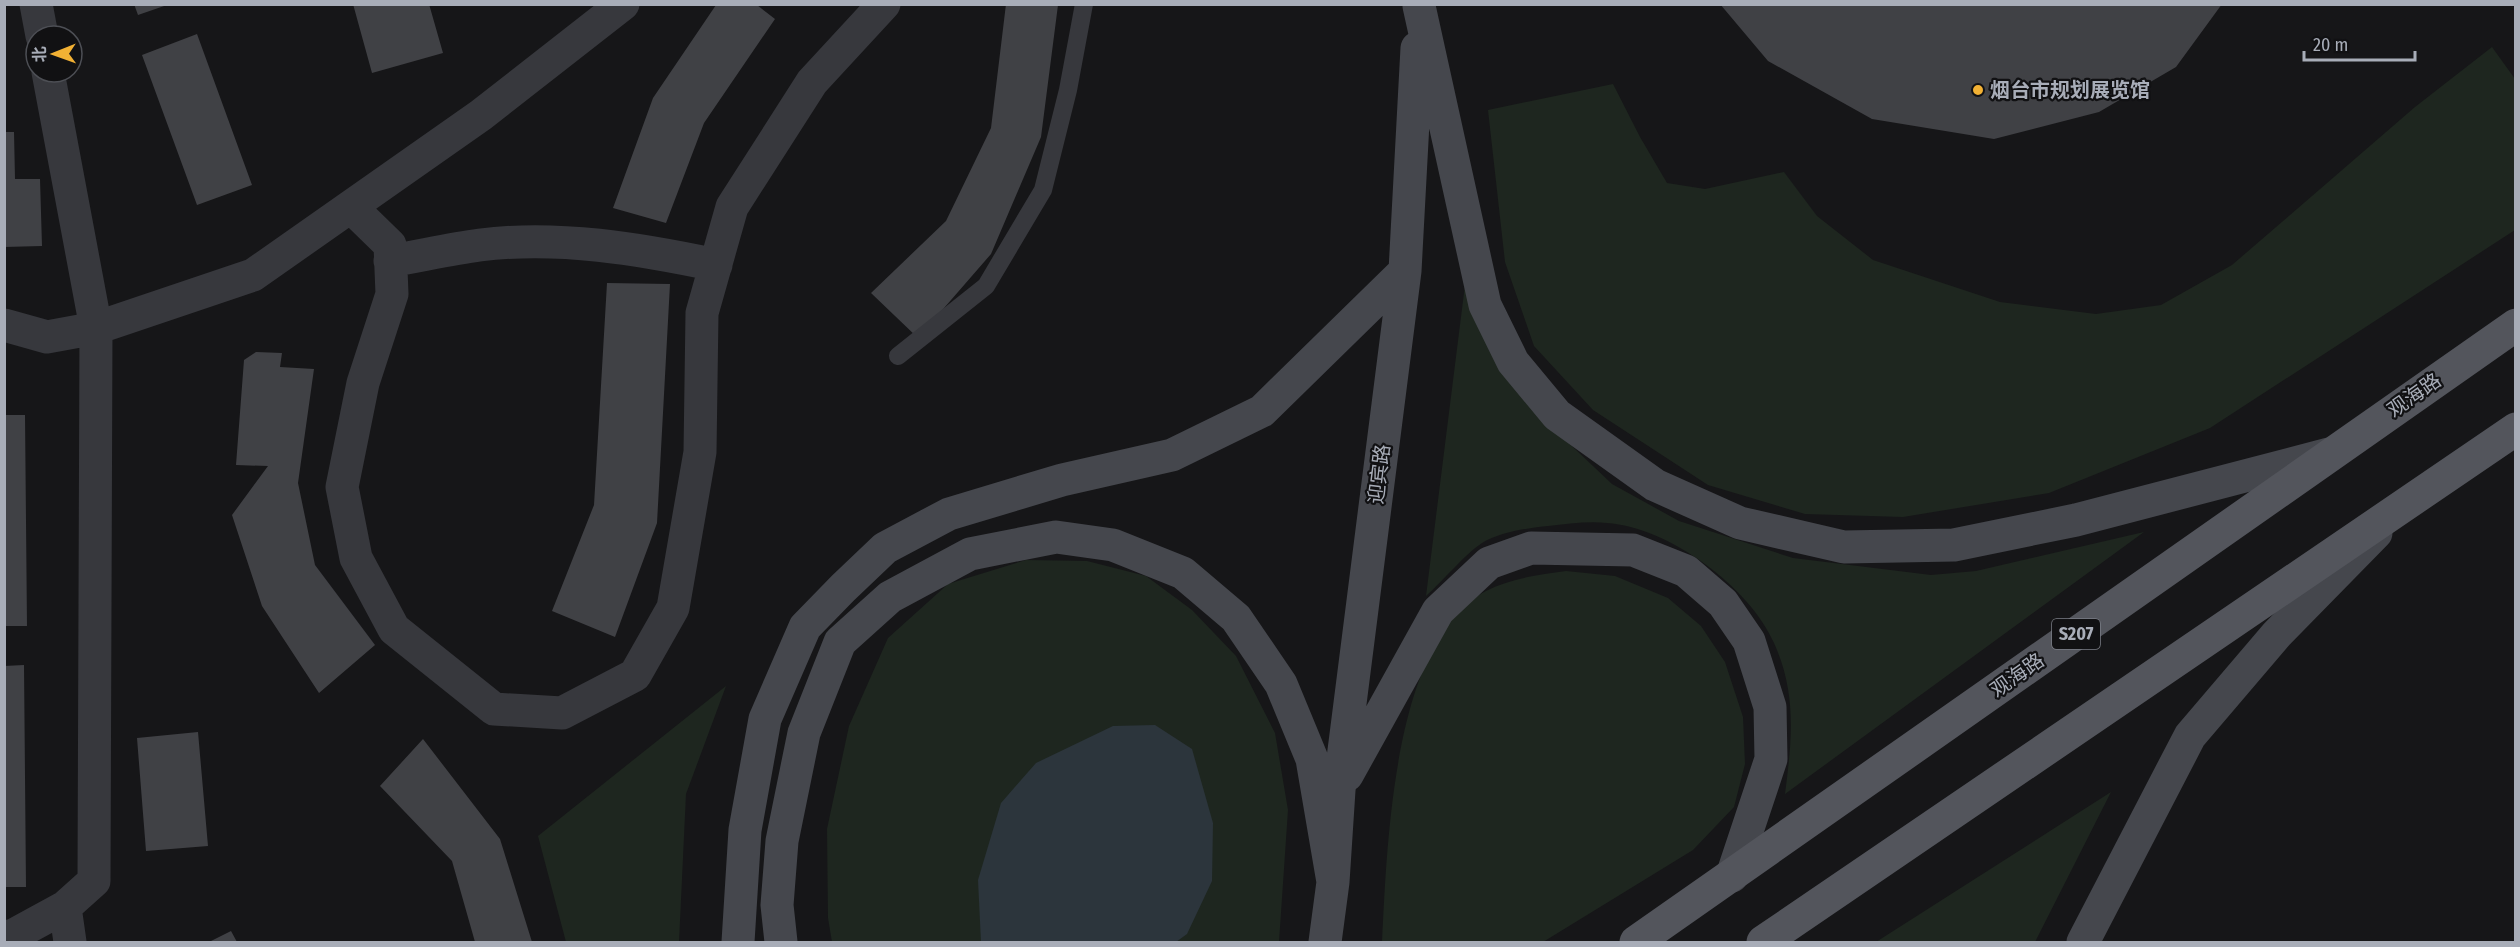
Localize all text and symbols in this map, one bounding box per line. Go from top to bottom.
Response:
north arrow [24,24,84,84]
scale bar [2304,24,2415,62]
text: 20 m [2313,34,2348,56]
text: 北 [30,46,49,62]
place label: 烟台市规划展览馆 [1990,78,2150,102]
marker: 烟台市规划展览馆 [1971,83,1985,97]
street label: 观海路 [2383,368,2445,422]
street label: 迎宾路 [1363,443,1395,505]
road number: S207 [2052,619,2100,649]
street label: 观海路 [1986,648,2048,702]

